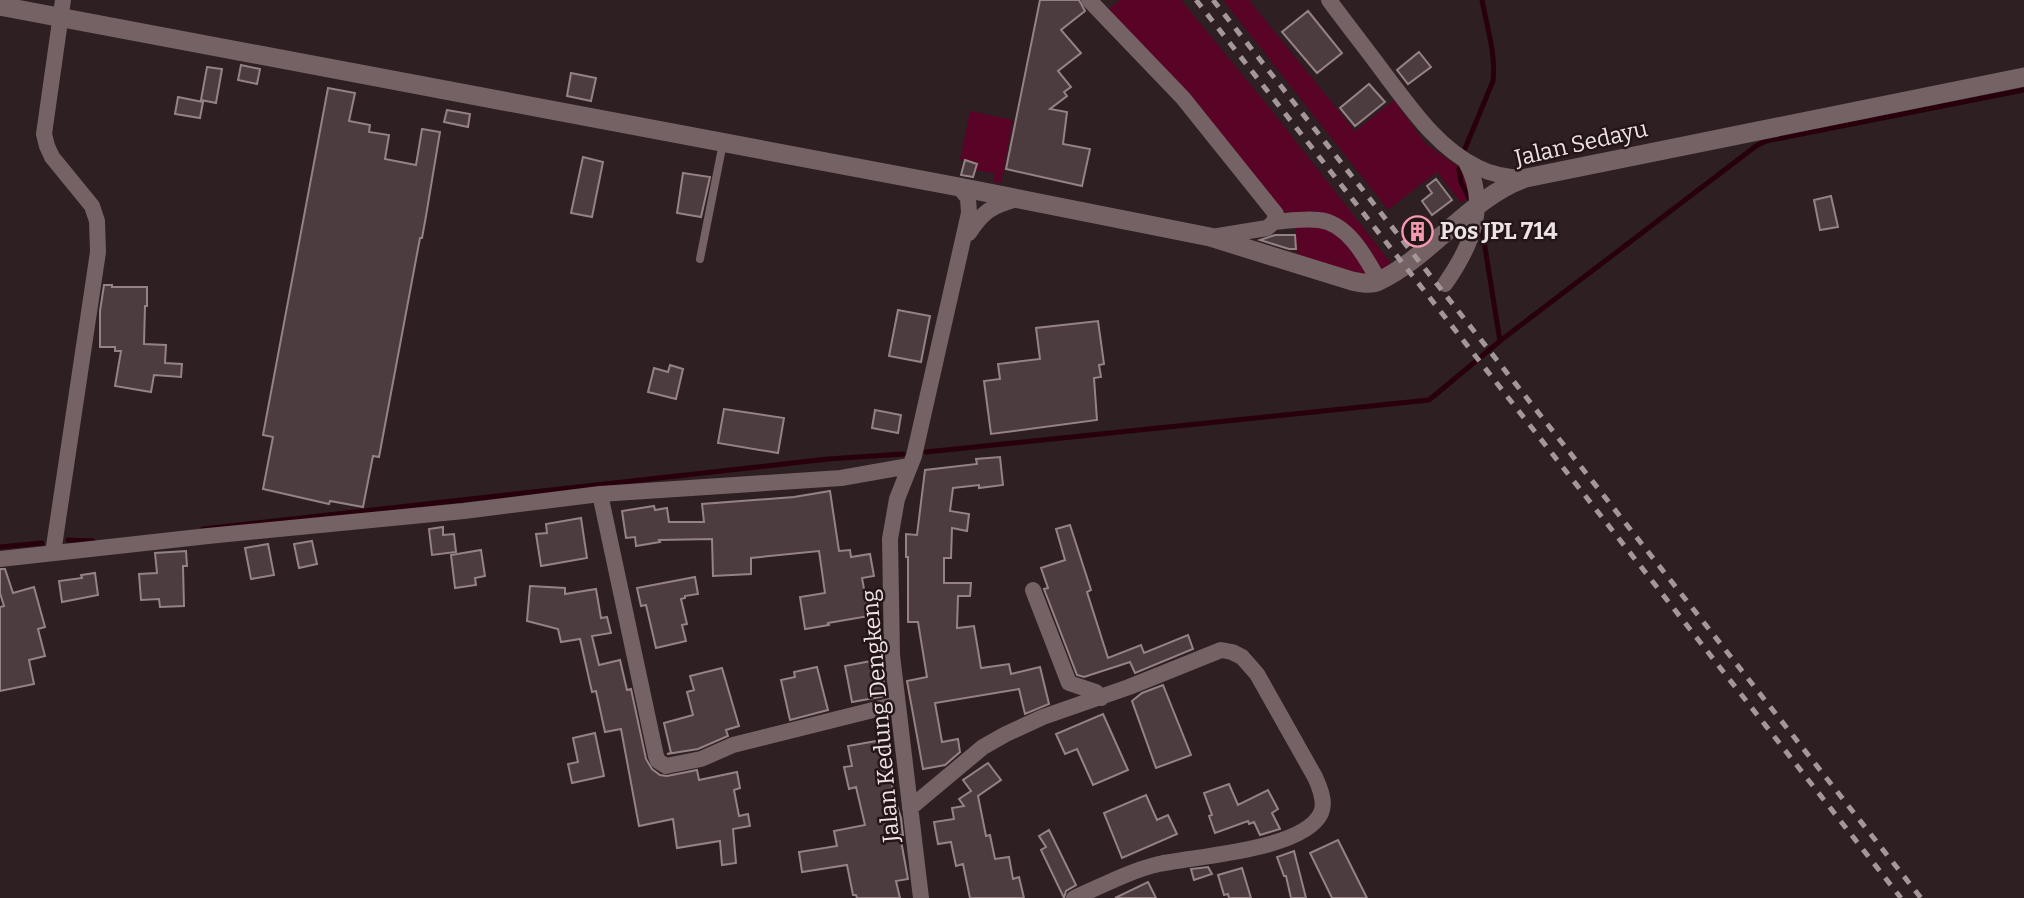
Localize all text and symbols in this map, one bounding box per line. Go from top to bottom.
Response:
street label: Jalan Sedayu [1511,114,1650,172]
building icon: Pos JPL 714 [1400,214,1434,248]
place label: Pos JPL 714 [1440,217,1557,245]
street label: Jalan Kedung Dengkeng [855,588,905,845]

